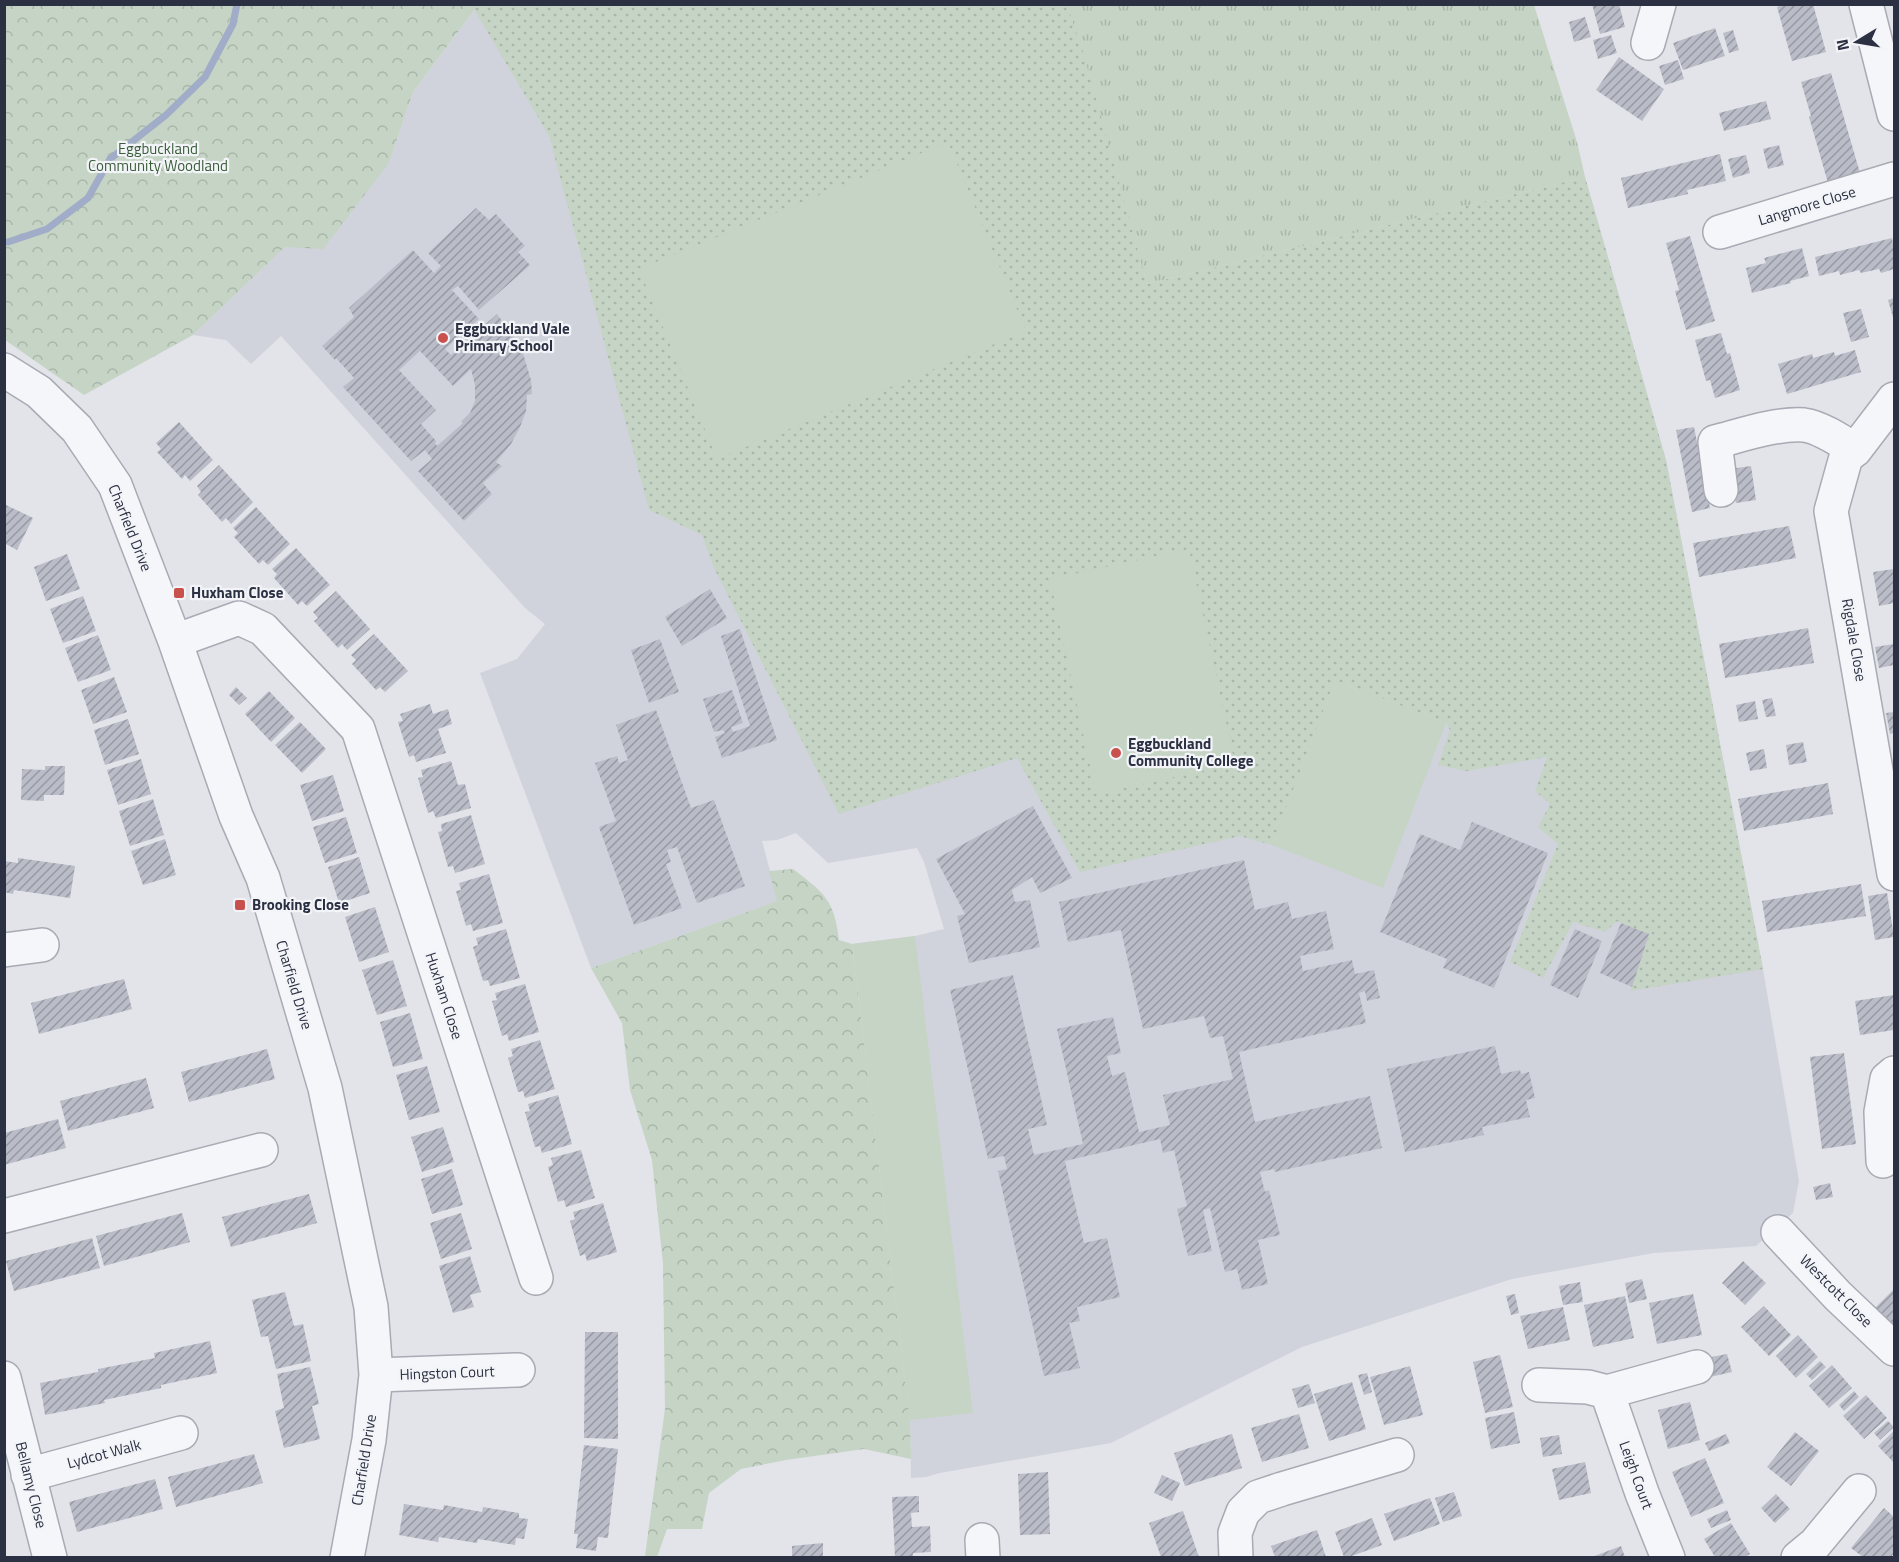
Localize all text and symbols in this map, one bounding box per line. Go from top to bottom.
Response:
north arrow [1827,12,1887,72]
text: N [1829,37,1855,53]
park label: Eggbuckland Community Woodland [88,137,228,177]
street label: Langmore Close [1755,180,1858,231]
place label: Eggbuckland Vale Primary School [455,317,570,357]
marker: Eggbuckland Vale Primary School [436,331,450,345]
street label: Charfield Drive [103,481,158,575]
place label: Huxham Close [191,581,284,604]
marker: Huxham Close [172,586,186,600]
street label: Rigdale Close [1836,596,1873,683]
place label: Eggbuckland Community College [1128,732,1254,772]
marker: Eggbuckland Community College [1109,746,1123,760]
place label: Brooking Close [252,893,349,916]
marker: Brooking Close [233,898,247,912]
street label: Charfield Drive [270,937,319,1032]
street label: Huxham Close [420,949,469,1042]
street label: Westcott Close [1795,1249,1878,1332]
street label: Hingston Court [399,1359,496,1386]
street label: Charfield Drive [345,1413,382,1507]
street label: Lydcot Walk [64,1433,143,1474]
street label: Leigh Court [1613,1437,1660,1513]
street label: Bellamy Close [10,1439,53,1531]

